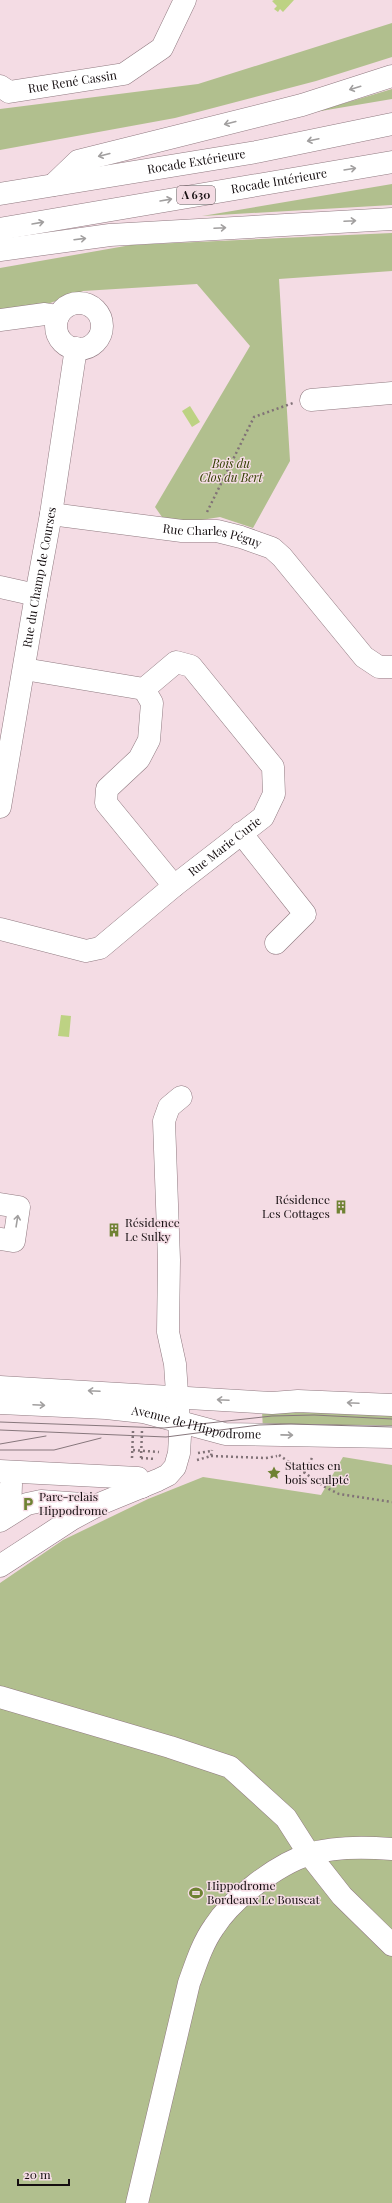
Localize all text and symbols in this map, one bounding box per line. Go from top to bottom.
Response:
street label: Rue René Cassin [27,66,118,96]
one-way arrow [348,85,361,92]
one-way arrow [223,120,236,127]
one-way arrow [306,136,319,144]
street label: Rocade Extérieure [146,145,246,177]
one-way arrow [97,152,110,159]
street label: Rocade Intérieure [230,164,328,196]
one-way arrow [343,165,356,173]
road number: A 630 [177,186,215,204]
one-way arrow [160,196,173,204]
one-way arrow [343,217,356,225]
one-way arrow [32,218,45,226]
one-way arrow [213,225,226,232]
one-way arrow [73,235,86,243]
park label: Bois du Clos du Bert [199,455,263,485]
street label: Rue du Champ de Courses [18,506,59,649]
street label: Rue Charles Péguy [162,520,264,551]
street label: Rue Marie Curie [184,812,264,879]
place label: Résidence Les Cottages [262,1191,330,1221]
building icon: Résidence Les Cottages [333,1199,349,1215]
place label: Résidence Le Sulky [125,1214,180,1244]
one-way arrow [13,1215,21,1228]
building icon: Résidence Le Sulky [106,1222,122,1238]
one-way arrow [88,1388,101,1395]
one-way arrow [217,1397,230,1404]
one-way arrow [347,1400,360,1407]
one-way arrow [32,1401,45,1409]
street label: Avenue de l'Hippodrome [130,1402,261,1442]
one-way arrow [280,1432,293,1439]
place label: Statues en bois sculpté [285,1457,349,1487]
place icon: Statues en bois sculpté [266,1465,282,1481]
place label: Parc-relais Hippodrome [39,1488,108,1518]
parking icon: Parc-relais Hippodrome [20,1496,36,1512]
place label: Hippodrome Bordeaux Le Bouscat [207,1877,321,1907]
sports icon: Hippodrome Bordeaux Le Bouscat [188,1885,204,1901]
scale bar [18,2161,69,2187]
text: 20 m [24,2166,51,2182]

